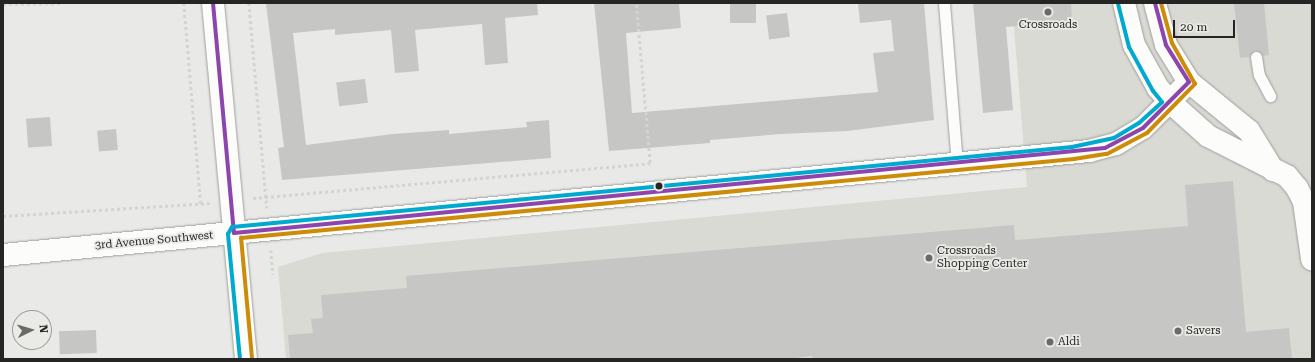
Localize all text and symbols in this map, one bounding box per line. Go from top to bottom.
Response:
marker: Crossroads [1043,7,1053,17]
scale bar [1175,12,1237,38]
place label: Crossroads [1019,18,1077,32]
text: 20 m [1180,20,1207,34]
unlabelled marker [654,181,664,191]
street label: 3rd Avenue Southwest [94,229,214,253]
place label: Crossroads Shopping Center [937,245,1027,271]
marker: Crossroads Shopping Center [924,253,934,263]
north arrow [12,310,52,350]
text: N [37,324,50,334]
place label: Savers [1186,324,1221,338]
marker: Savers [1173,326,1183,336]
place label: Aldi [1058,335,1080,349]
marker: Aldi [1045,337,1055,347]

